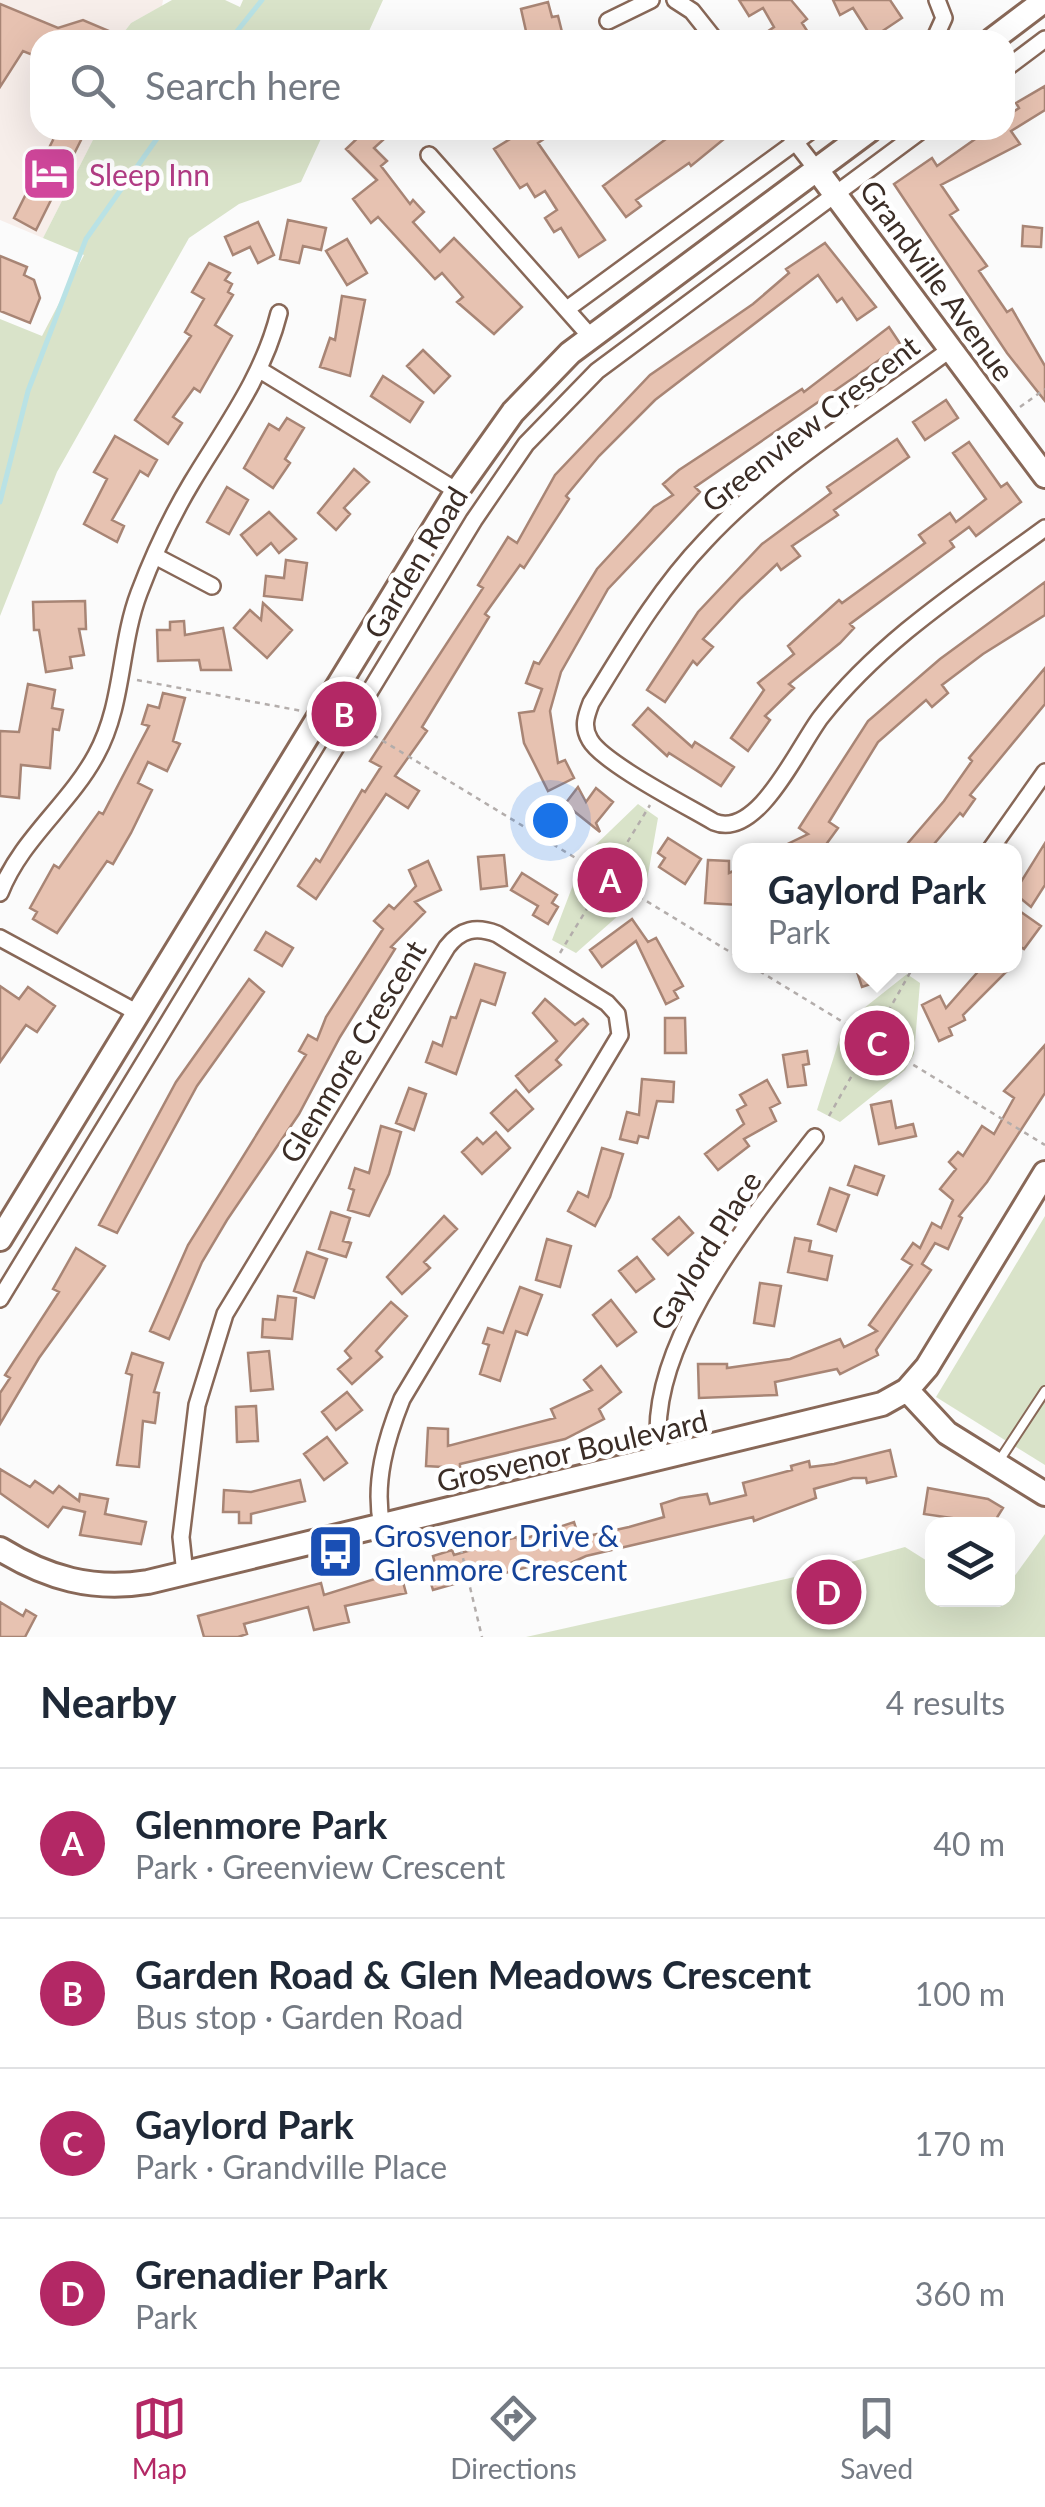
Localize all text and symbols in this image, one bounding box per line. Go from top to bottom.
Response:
search box [30,30,1015,140]
icon: search [65,58,120,113]
text: Search here [145,62,341,108]
hotel icon: Sleep Inn [20,144,80,204]
place label: Sleep Inn [89,156,210,192]
street label: Grandville Avenue [853,173,1023,387]
street label: Greenview Crescent [694,327,926,519]
street label: Garden Road [356,480,474,644]
pin: B [312,676,376,752]
your location [525,795,576,846]
pin: A [578,842,642,918]
popup [732,843,1022,973]
text: Gaylord Park [768,866,986,912]
text: Park [768,912,830,951]
street label: Glenmore Crescent [271,933,433,1169]
pin: C [844,1006,910,1080]
street label: Gaylord Place [642,1164,768,1336]
street label: Grosvenor Boulevard [433,1401,711,1499]
place label: Grosvenor Drive & Glenmore Crescent [374,1517,627,1587]
map controls [925,1517,1015,1607]
button: layers [925,1517,1015,1607]
bus stop icon: Grosvenor Drive & Glenmore Crescent [305,1522,365,1582]
pin: D [796,1554,862,1630]
text: Nearby [40,1677,177,1727]
text: 4 results [886,1683,1005,1722]
text: Glenmore Park [135,1801,387,1847]
text: A [61,1824,84,1863]
text: 40 m [933,1824,1005,1863]
text: Park · Greenview Crescent [135,1847,505,1886]
text: Garden Road & Glen Meadows Crescent [135,1951,811,1997]
text: B [62,1974,83,2013]
text: 100 m [915,1974,1005,2013]
text: Bus stop · Garden Road [135,1997,463,2036]
text: Gaylord Park [135,2101,354,2147]
text: C [62,2124,83,2163]
text: 170 m [915,2124,1005,2163]
text: Park · Grandville Place [135,2147,447,2186]
text: Grenadier Park [135,2251,388,2297]
text: D [60,2274,85,2313]
text: 360 m [915,2274,1005,2313]
text: Park [135,2297,198,2336]
tab: Map [132,2391,187,2485]
tab: Directions [450,2391,577,2485]
tab: Saved [840,2391,913,2485]

